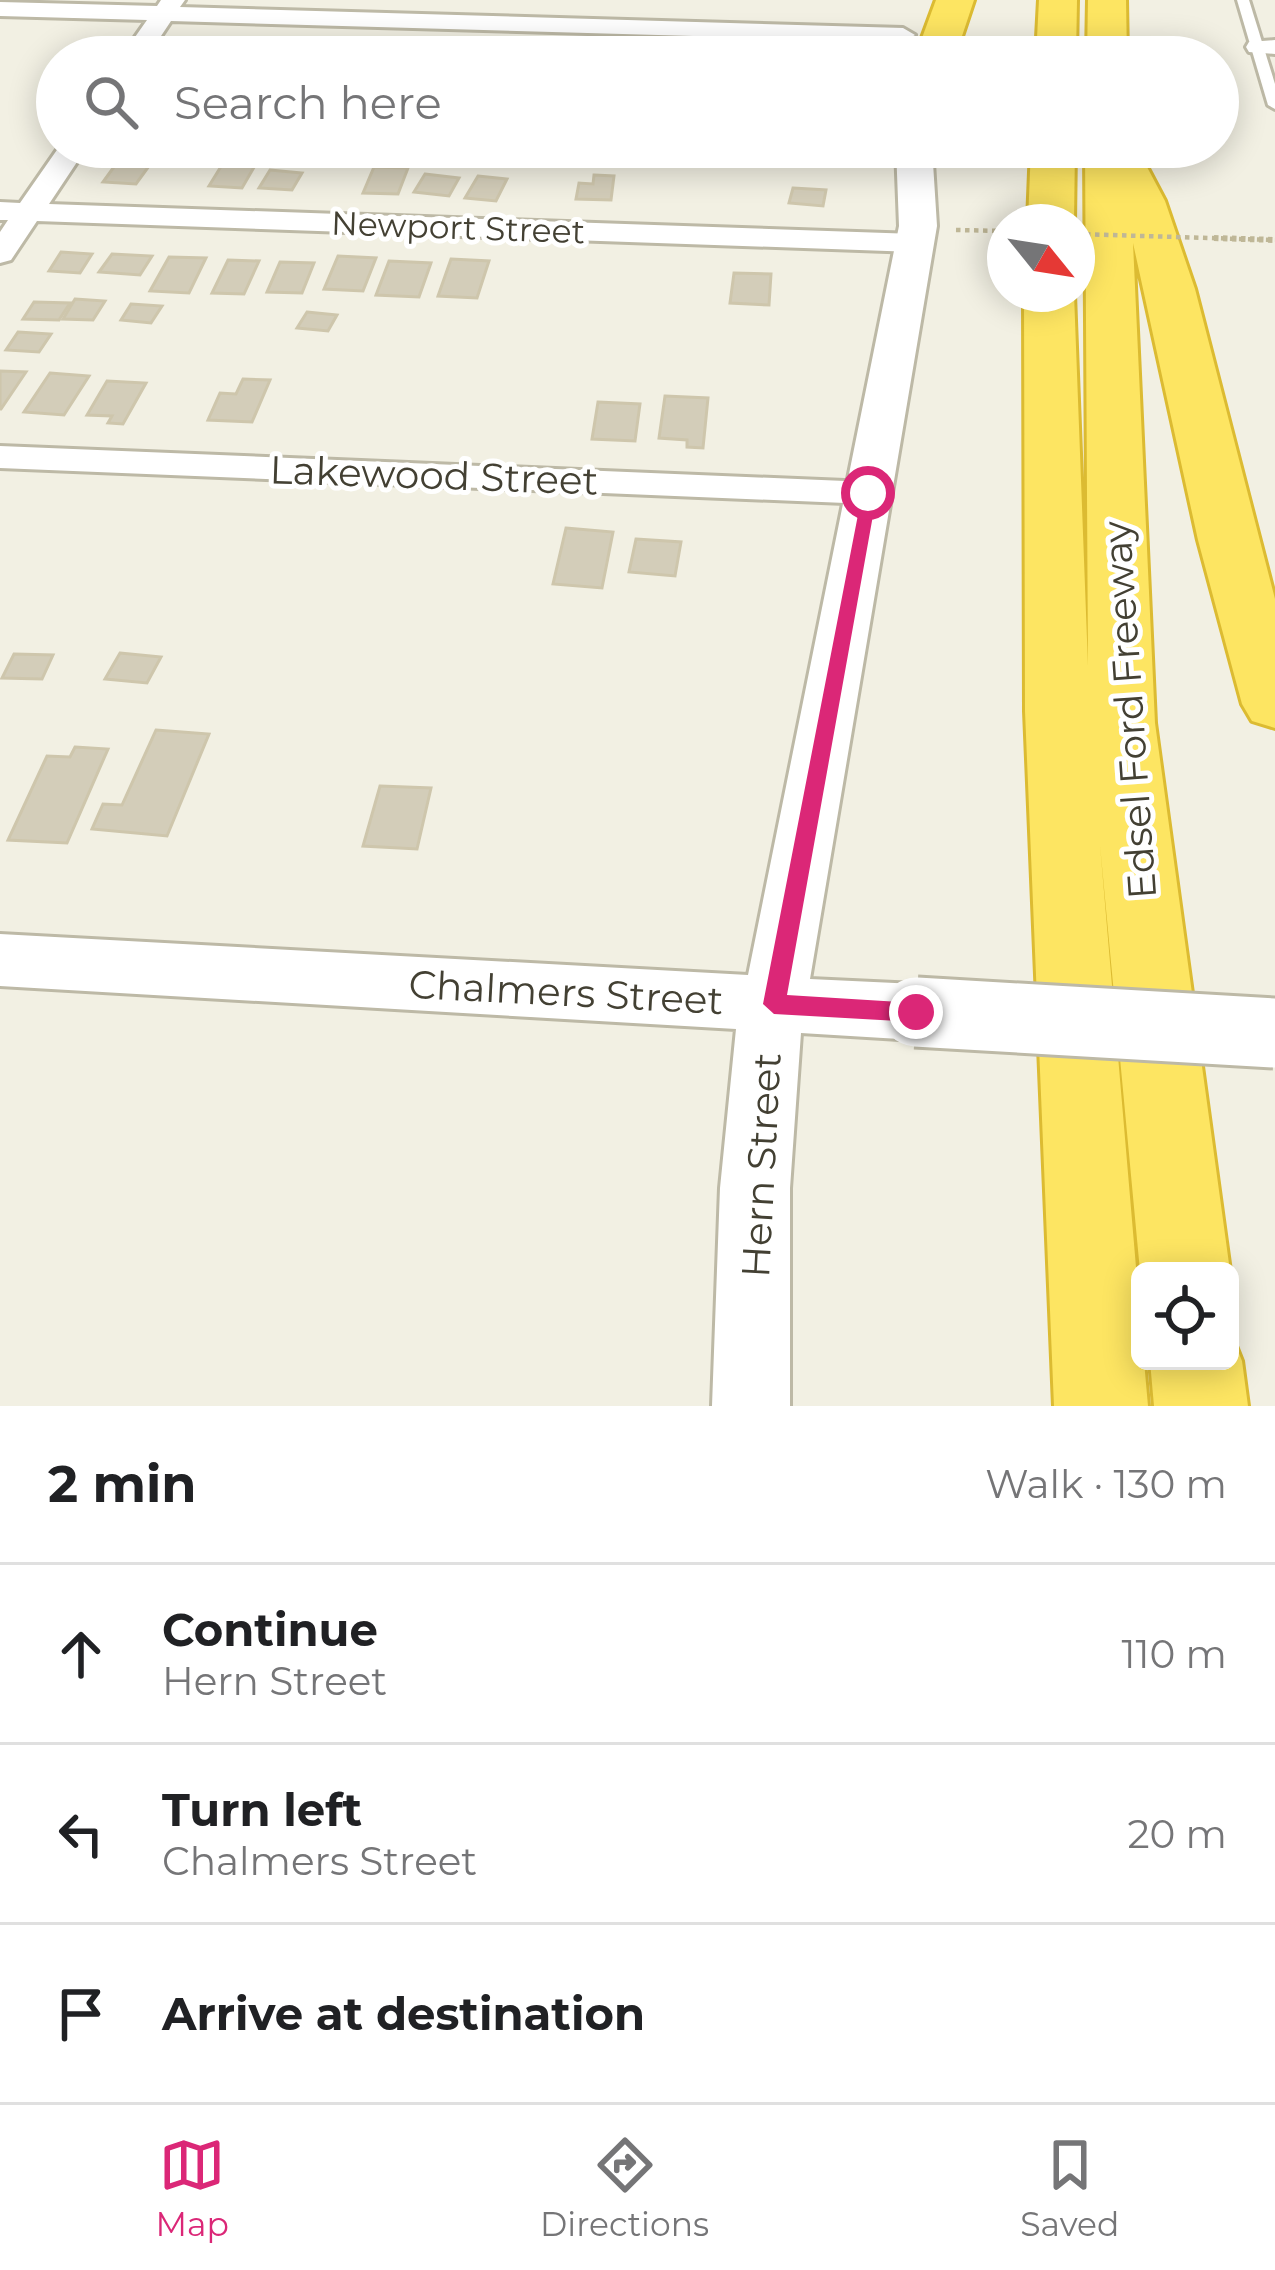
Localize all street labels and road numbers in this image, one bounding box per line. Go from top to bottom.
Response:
street label: Newport Street [330,203,586,251]
street label: Lakewood Street [269,445,599,505]
street label: Edsel Ford Freeway [1092,519,1166,901]
street label: Chalmers Street [407,960,725,1024]
street label: Hern Street [731,1051,791,1279]

